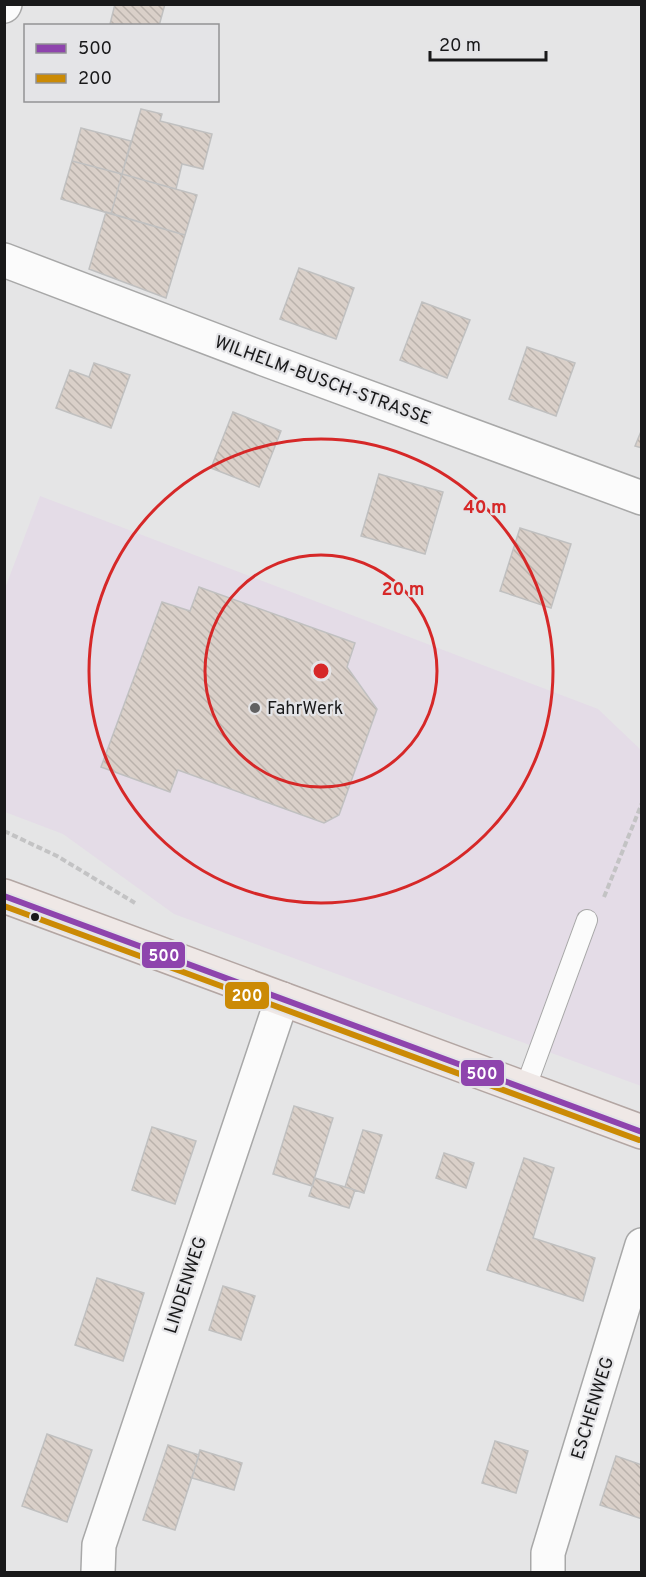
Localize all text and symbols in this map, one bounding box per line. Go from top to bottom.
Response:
legend [24,24,219,102]
scale bar [430,24,546,62]
text: 20 m [439,35,481,58]
text: 500 [78,38,112,61]
text: 200 [78,68,112,91]
street label: WILHELM-BUSCH-STRASSE [211,331,434,431]
text: 40 m [463,497,507,520]
text: 20 m [381,579,425,602]
centre of rings [311,661,331,681]
place label: FahrWerk [267,698,343,721]
marker: FahrWerk [248,701,262,715]
unlabelled marker [29,911,41,923]
line badge: 500 [141,941,186,969]
text: 500 [149,947,179,967]
line badge: 200 [224,981,270,1010]
text: 200 [232,987,262,1007]
line badge: 500 [460,1059,505,1087]
text: 500 [467,1065,497,1085]
street label: LINDENWEG [160,1234,213,1337]
street label: ESCHENWEG [567,1354,620,1463]

